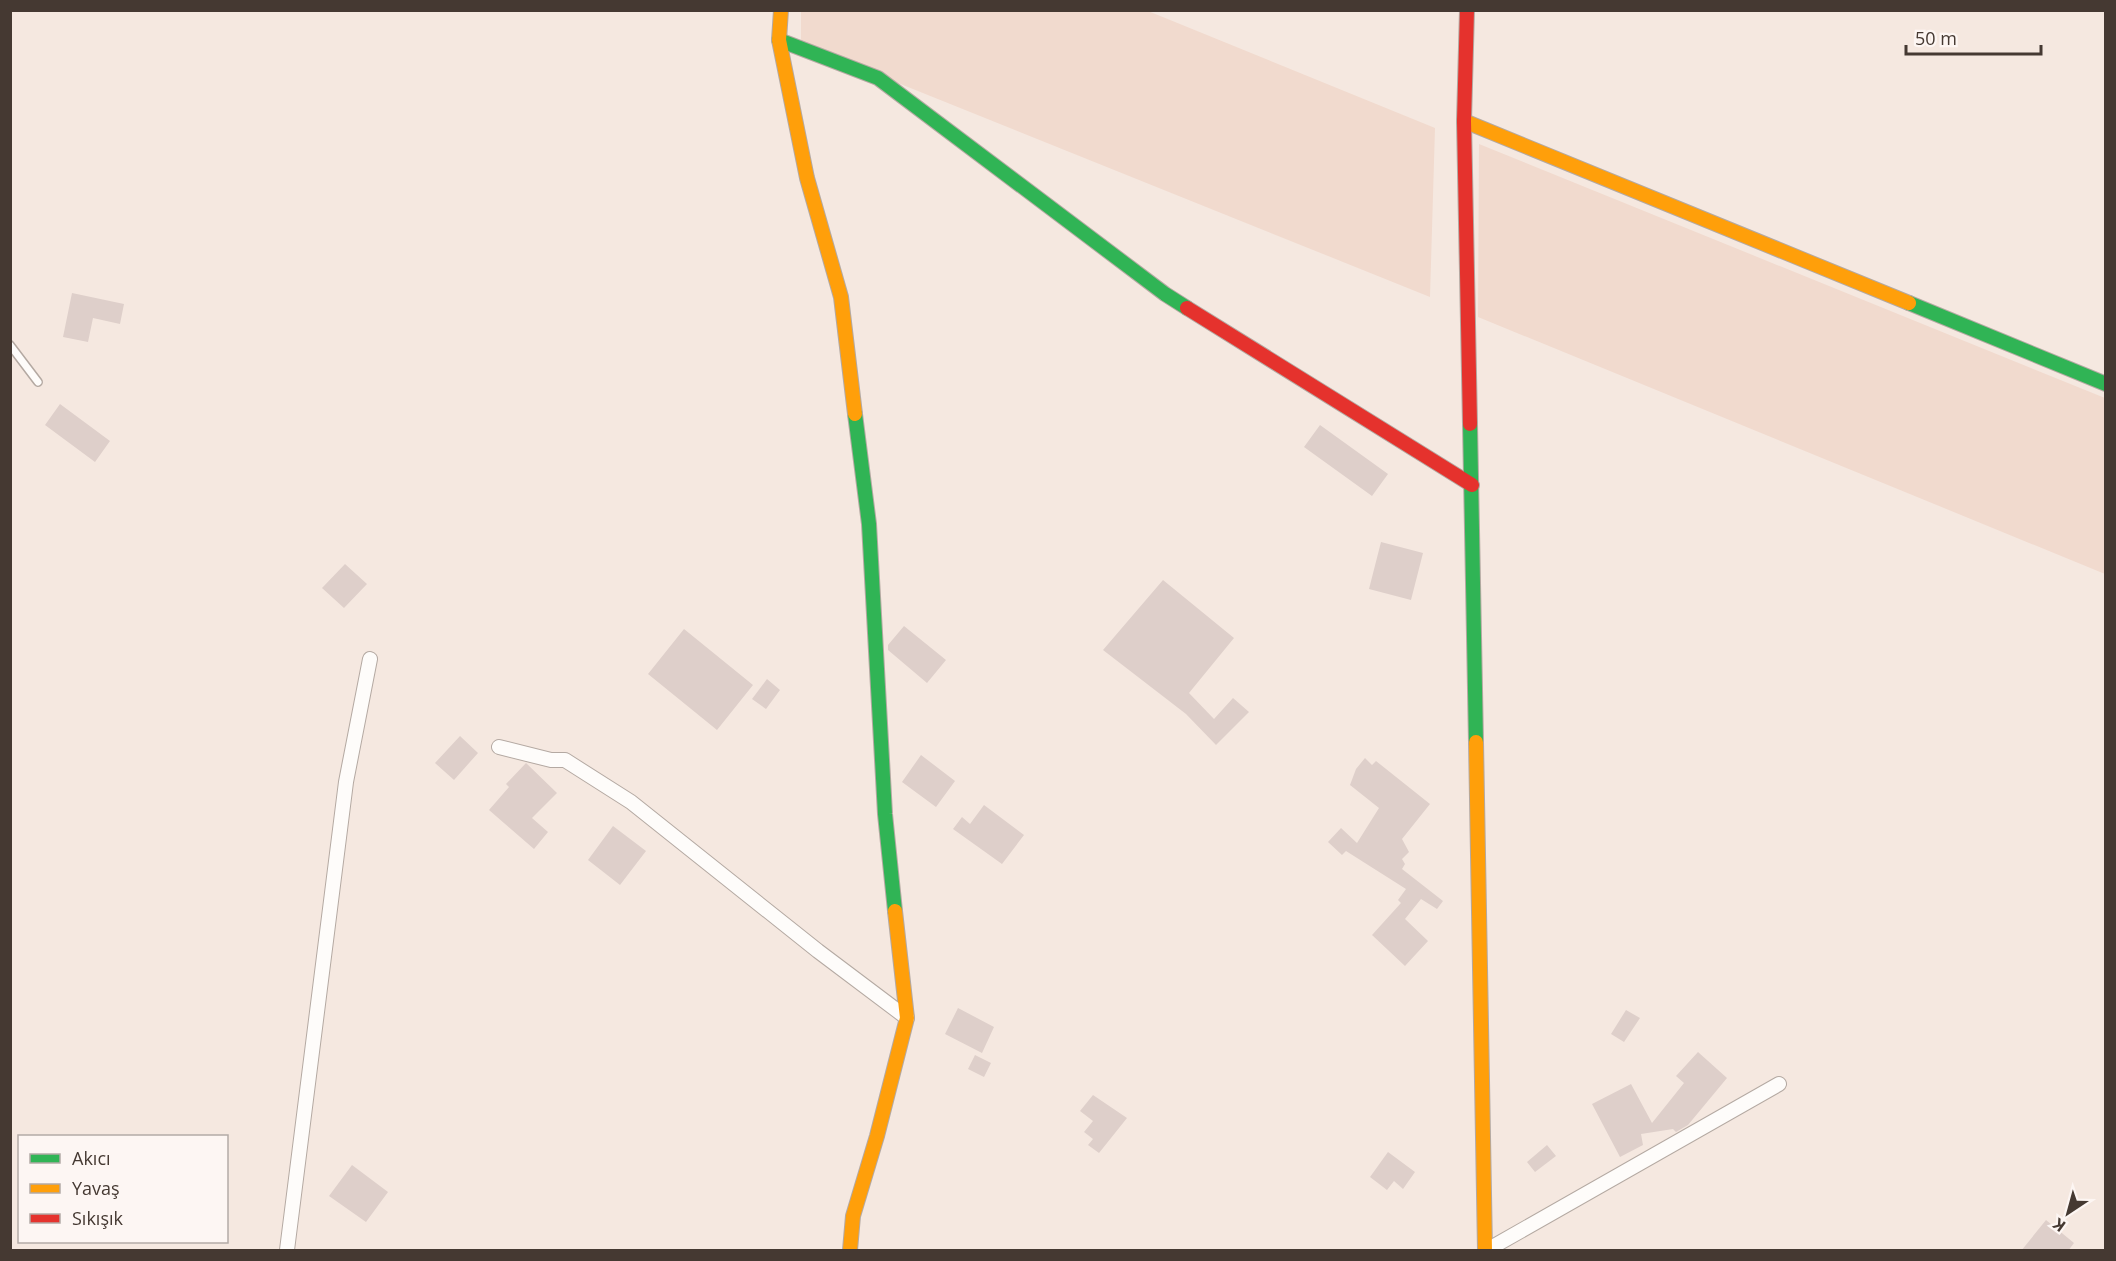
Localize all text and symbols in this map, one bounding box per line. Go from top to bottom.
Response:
scale bar [1906,18,2041,56]
text: 50 m [1915,26,1957,50]
legend [18,1135,228,1243]
text: Akıcı [72,1146,111,1170]
text: Yavaş [72,1176,120,1200]
north arrow [2038,1183,2098,1243]
text: Sıkışık [72,1206,124,1230]
text: K [2048,1213,2070,1237]

